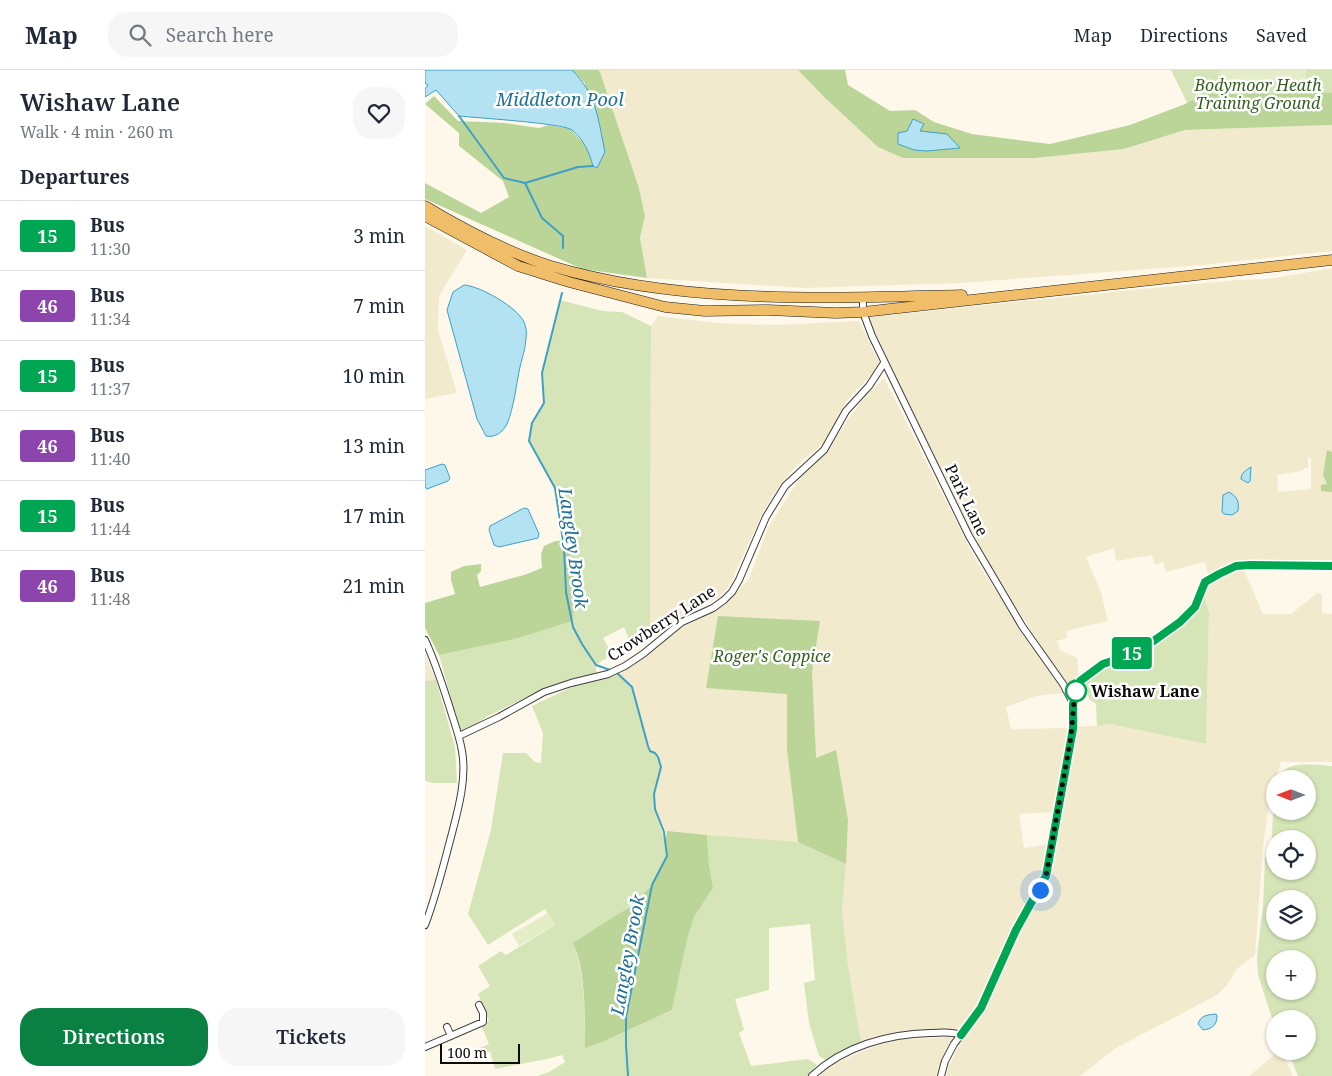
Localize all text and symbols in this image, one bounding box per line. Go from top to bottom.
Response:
search box [108,12,458,57]
text: Map [25,18,78,51]
icon: search [126,21,154,49]
text: Search here [166,22,274,48]
text: Map [1074,23,1112,47]
text: Directions [1140,23,1228,47]
text: Saved [1256,23,1307,47]
park label: Bodymoor Heath Training Ground [1193,74,1322,114]
text: Wishaw Lane [20,85,180,118]
button: heart [353,87,405,139]
water label: Middleton Pool [495,87,624,111]
text: Walk · 4 min · 260 m [20,121,173,143]
text: Departures [20,164,129,190]
text: Bus [90,212,125,238]
text: 3 min [353,223,405,249]
text: 15 [37,224,58,248]
text: 11:30 [90,238,130,260]
text: Bus [90,282,125,308]
text: 7 min [353,293,405,319]
text: 46 [37,294,58,318]
text: 11:34 [90,308,130,330]
text: Bus [90,352,125,378]
text: 10 min [343,363,405,389]
text: 15 [37,364,58,388]
text: 11:37 [90,378,130,400]
text: Bus [90,422,125,448]
text: 13 min [343,433,405,459]
text: 46 [37,434,58,458]
text: 11:40 [90,448,130,470]
street label: Park Lane [940,460,994,540]
water label: Langley Brook [554,485,594,611]
text: Bus [90,492,125,518]
text: 17 min [343,503,405,529]
text: 15 [37,504,58,528]
text: 11:44 [90,518,130,540]
text: Bus [90,562,125,588]
text: 21 min [343,573,405,599]
text: 46 [37,574,58,598]
street label: Crowberry Lane [603,580,719,666]
text: 11:48 [90,588,130,610]
line badge: 15 [1109,637,1155,669]
text: 15 [1122,641,1142,665]
park label: Roger's Coppice [712,645,831,667]
marker: Wishaw Lane [1065,680,1087,702]
place label: Wishaw Lane [1091,680,1199,702]
north arrow [1266,770,1316,820]
map controls [1266,770,1316,1060]
button: locate [1266,830,1316,880]
your location [1028,878,1053,903]
button: layers [1266,890,1316,940]
water label: Langley Brook [604,892,650,1018]
button: + [1266,950,1316,1000]
button: Directions [20,1008,208,1066]
button: Tickets [218,1008,405,1066]
button: − [1266,1010,1316,1060]
scale bar [440,1041,520,1064]
text: 100 m [447,1043,487,1062]

